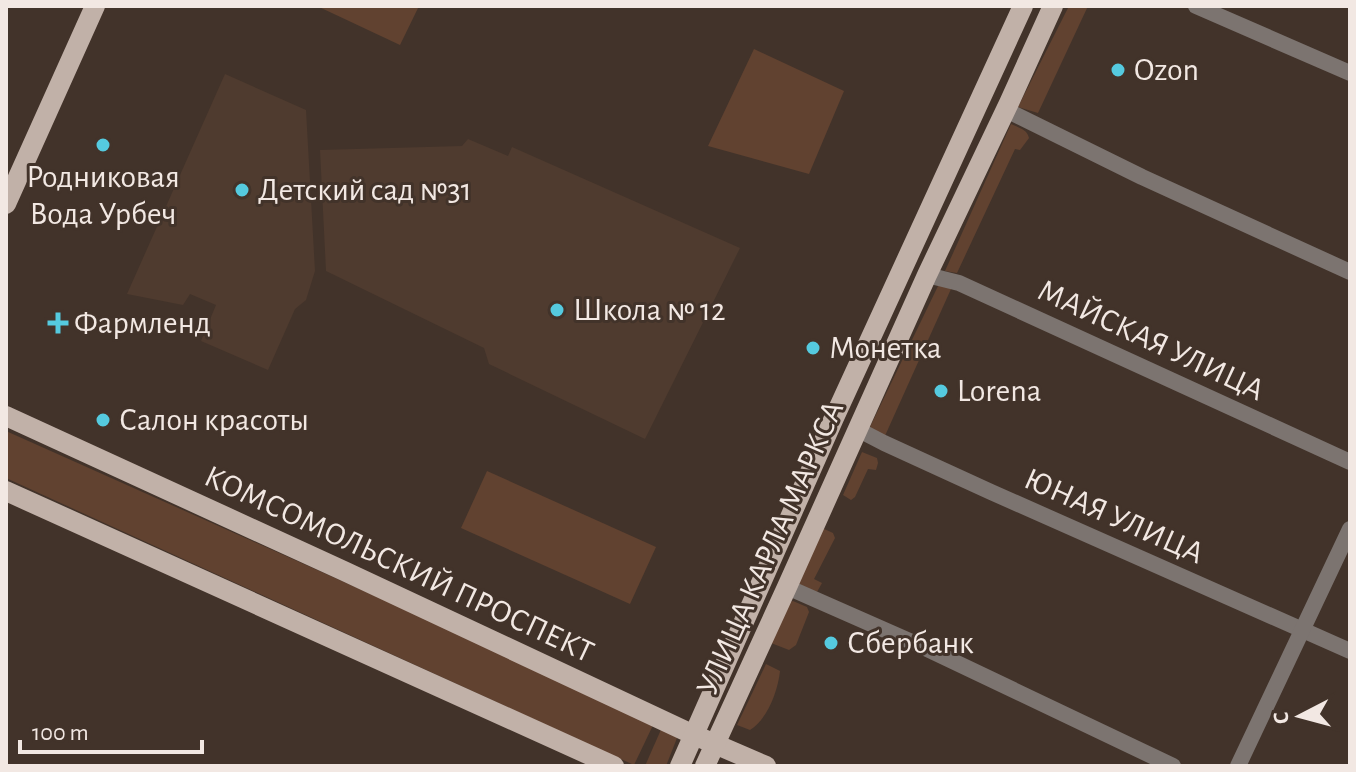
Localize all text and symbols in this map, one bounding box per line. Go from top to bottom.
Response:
place label: Ozon [1134,54,1199,86]
marker: Ozon [1109,61,1127,79]
marker: Родниковая Вода Урбеч [94,136,112,154]
place label: Родниковая Вода Урбеч [26,161,180,230]
place label: Детский сад №31 [258,174,472,206]
marker: Детский сад №31 [233,181,251,199]
street label: МАЙСКАЯ УЛИЦА [1033,274,1269,406]
place label: Школа № 12 [573,294,725,326]
marker: Школа № 12 [548,301,566,319]
place label: Фармленд [74,307,211,339]
marker: Фармленд [49,314,67,332]
place label: Монетка [829,332,942,364]
marker: Монетка [804,339,822,357]
place label: Lorena [957,375,1042,407]
marker: Lorena [932,382,950,400]
street label: УЛИЦА КАРЛА МАРКСА [691,396,849,700]
place label: Салон красоты [119,404,309,436]
marker: Салон красоты [94,411,112,429]
street label: КОМСОМОЛЬСКИЙ ПРОСПЕКТ [200,460,598,668]
street label: ЮНАЯ УЛИЦА [1020,462,1209,570]
place label: Сбербанк [847,627,974,659]
marker: Сбербанк [822,634,840,652]
north arrow [1260,676,1340,756]
scale bar [20,704,202,754]
text: С [1270,711,1293,725]
text: 100 m [32,721,89,745]

